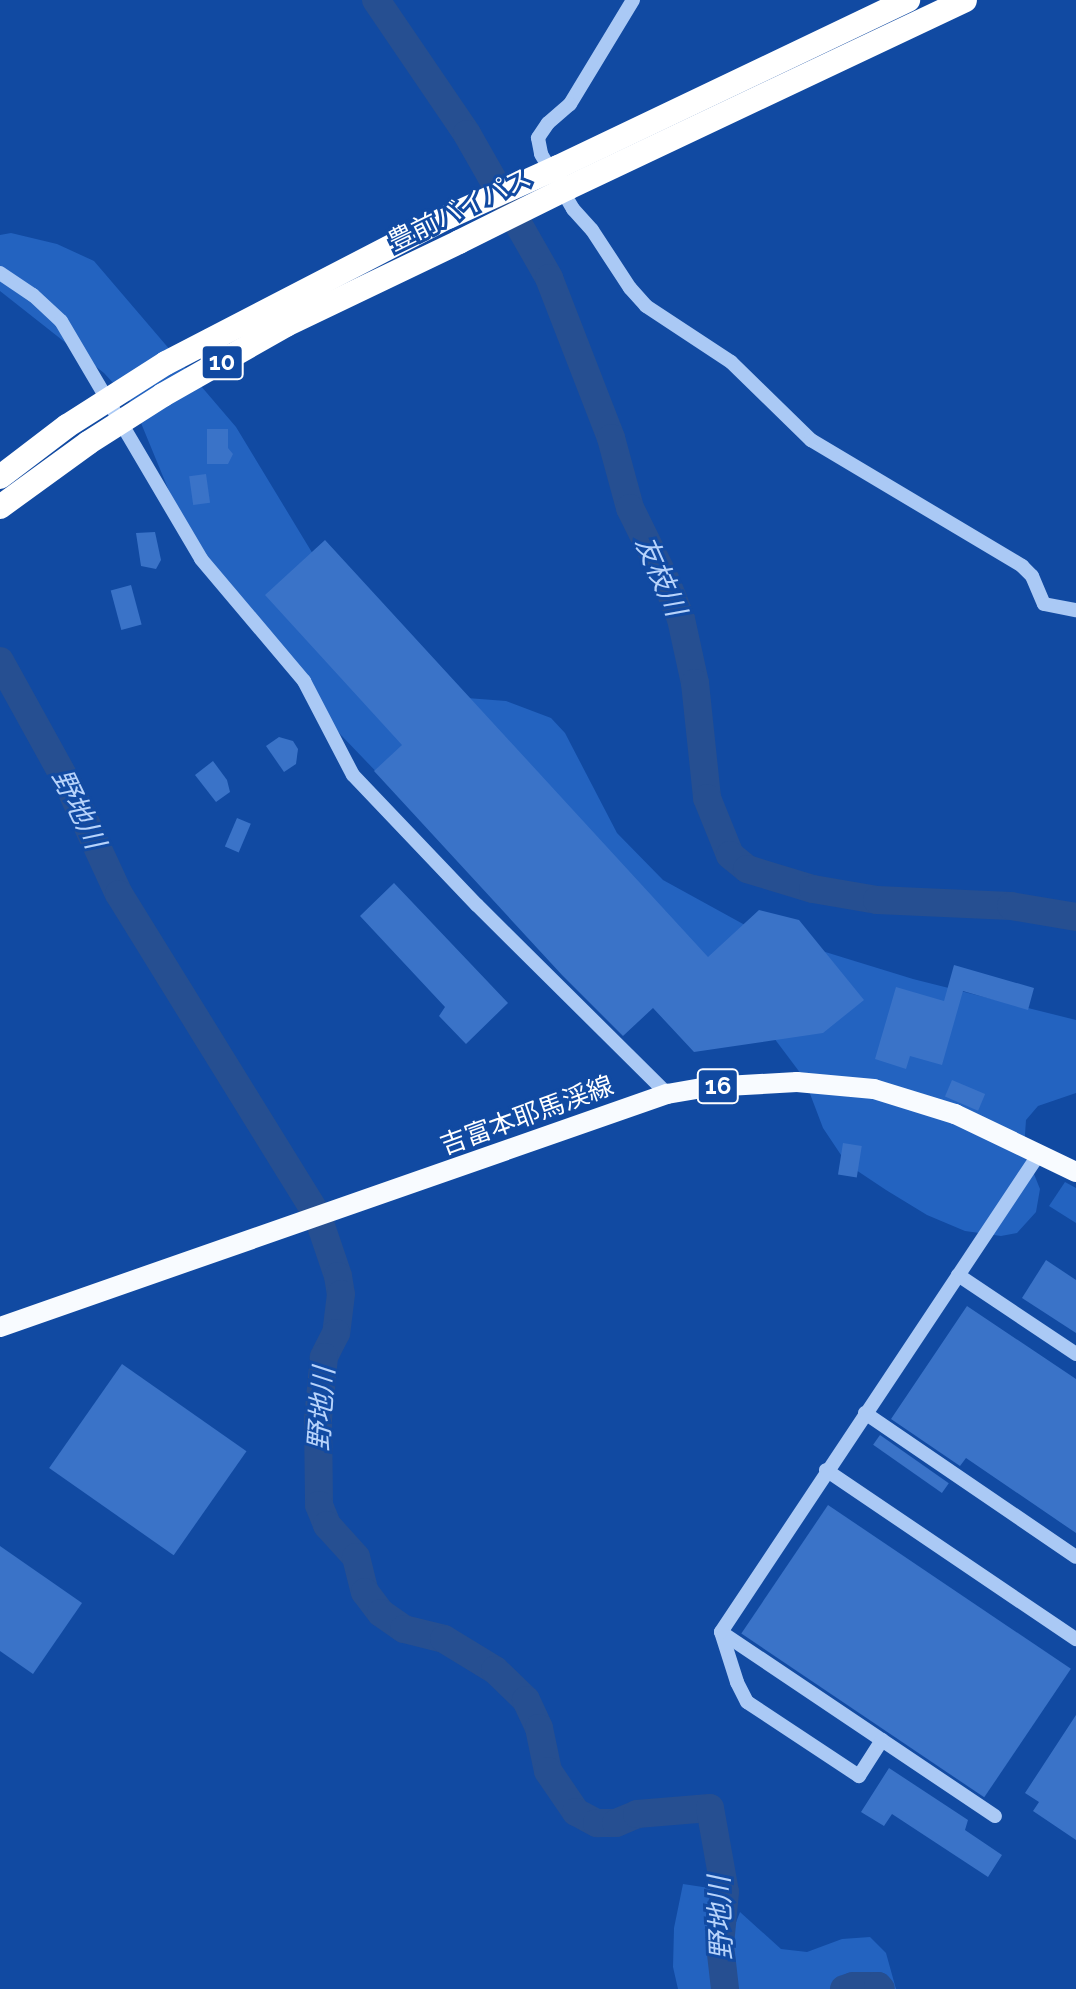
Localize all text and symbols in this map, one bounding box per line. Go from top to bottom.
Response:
street label: 豊前バイパス [383,162,537,258]
road number: 10 [200,342,244,382]
water label: 友枝川 [628,531,692,621]
water label: 野地川 [44,764,112,854]
road number: 16 [696,1066,740,1106]
street label: 吉富本耶馬渓線 [436,1070,618,1162]
water label: 野地川 [302,1366,342,1452]
water label: 野地川 [703,1875,739,1961]

